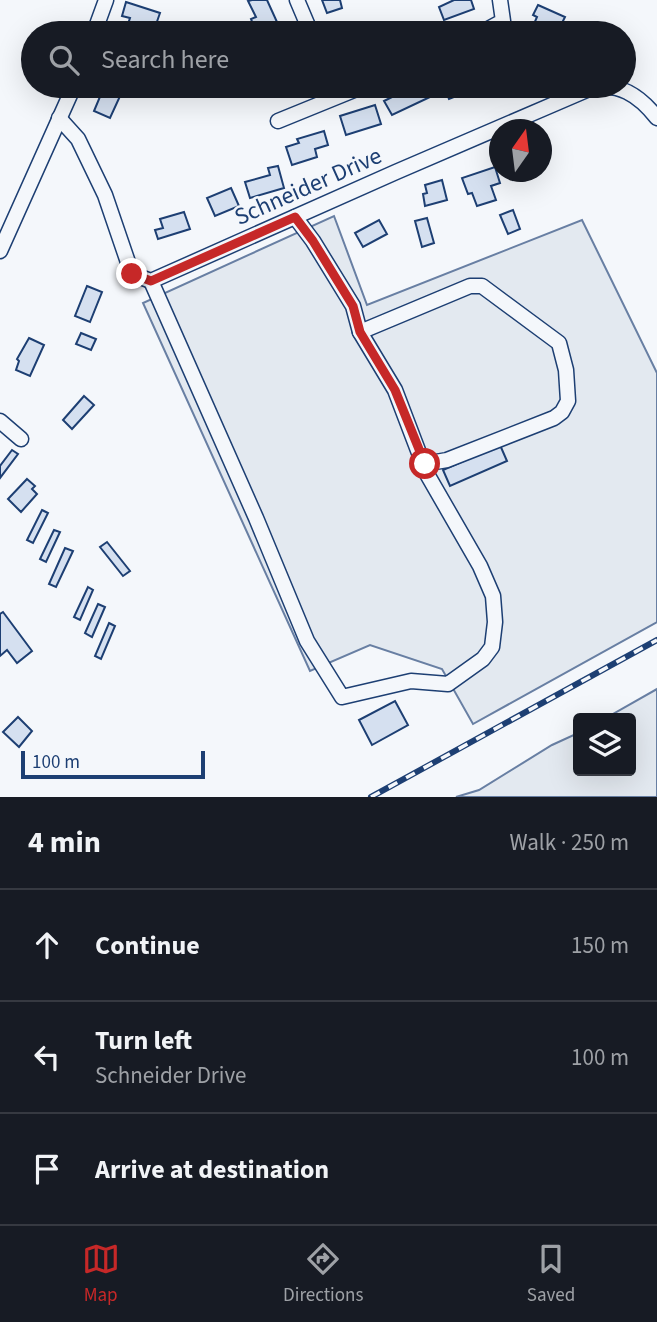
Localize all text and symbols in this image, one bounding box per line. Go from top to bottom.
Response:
search box [21,21,636,98]
icon: search [45,41,83,79]
text: Search here [101,41,229,78]
north arrow [489,119,552,182]
street label: Schneider Drive [229,138,388,235]
route end [116,258,147,289]
route start [409,448,440,479]
map controls [573,713,636,776]
button: layers [573,713,636,776]
scale bar [21,748,205,780]
text: 100 m [32,749,80,776]
text: 4 min [28,821,101,864]
text: Walk · 250 m [510,826,629,859]
icon: ahead [28,926,66,964]
text: Continue [95,927,200,964]
text: 150 m [571,929,629,962]
text: Turn left [95,1022,192,1059]
icon: left [28,1038,66,1076]
text: 100 m [571,1041,629,1074]
text: Schneider Drive [95,1059,247,1092]
icon: arrive [28,1150,66,1188]
text: Arrive at destination [95,1151,329,1188]
tab: Map [82,1240,120,1309]
tab: Directions [283,1240,363,1309]
tab: Saved [527,1240,575,1309]

